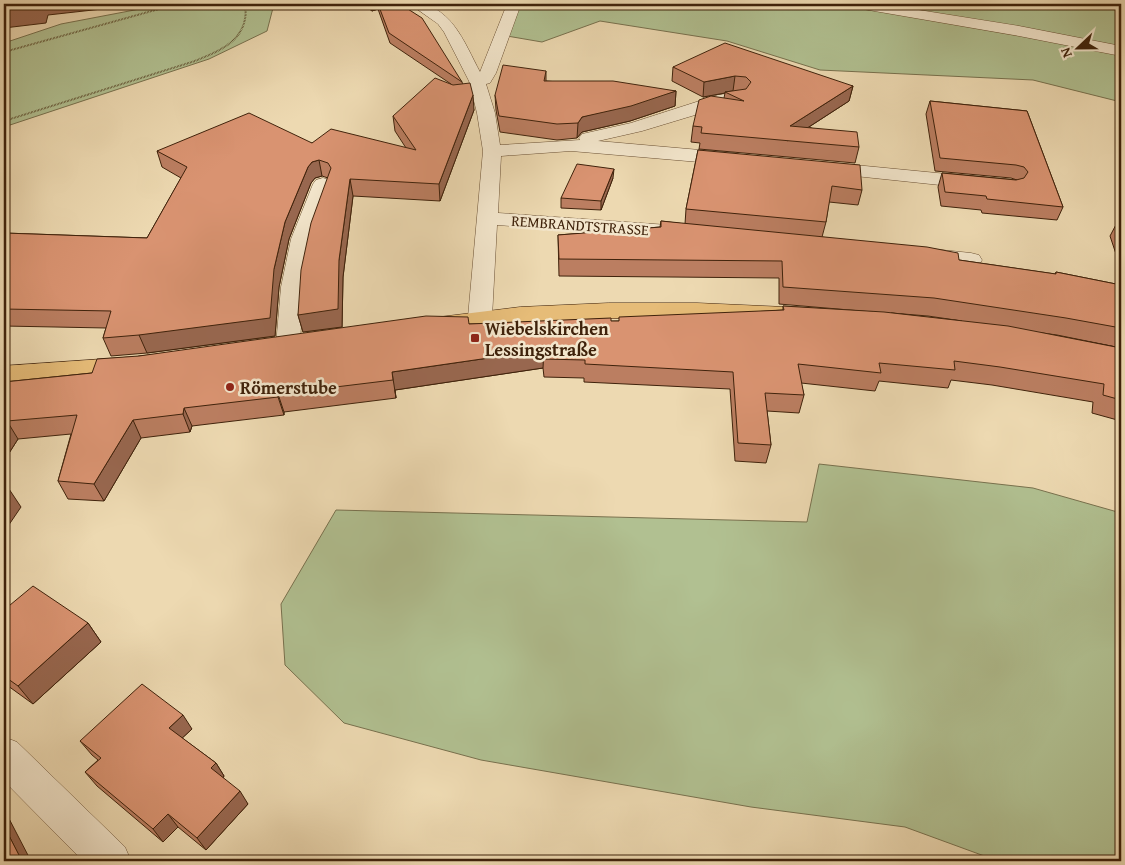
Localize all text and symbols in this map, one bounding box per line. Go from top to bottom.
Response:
north arrow [1052,22,1102,72]
text: N [1055,44,1077,61]
street label: REMBRANDTSTRASSE [511,210,650,240]
place label: Wiebelskirchen Lessingstraße [485,315,609,363]
marker: Wiebelskirchen Lessingstraße [469,332,481,344]
place label: Römerstube [240,374,337,401]
marker: Römerstube [224,381,236,393]

